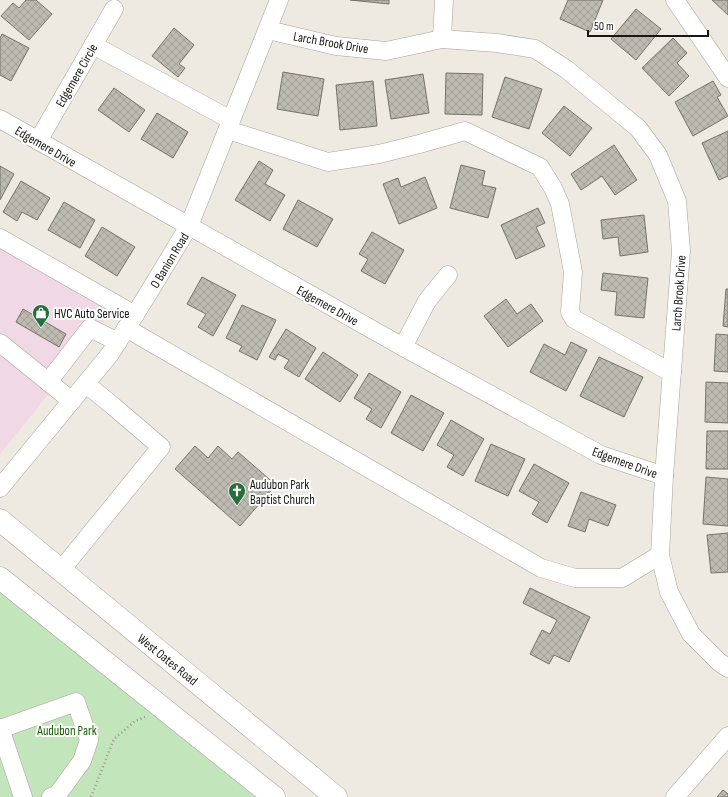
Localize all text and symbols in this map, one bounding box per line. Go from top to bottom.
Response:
scale bar [588,12,708,38]
text: 50 m [594,19,614,34]
street label: Larch Brook Drive [292,29,370,57]
street label: Edgemere Circle [52,41,101,110]
street label: Edgemere Drive [12,123,79,171]
street label: O Banion Road [147,230,193,291]
street label: Larch Brook Drive [668,255,690,332]
street label: Edgemere Drive [294,282,361,329]
shop icon: HVC Auto Service [31,303,51,328]
place label: HVC Auto Service [54,306,130,322]
street label: Edgemere Drive [590,444,659,482]
place label: Audubon Park Baptist Church [249,477,315,508]
church icon: Audubon Park Baptist Church [227,481,247,506]
street label: West Oates Road [134,631,201,689]
park label: Audubon Park [36,723,97,739]

